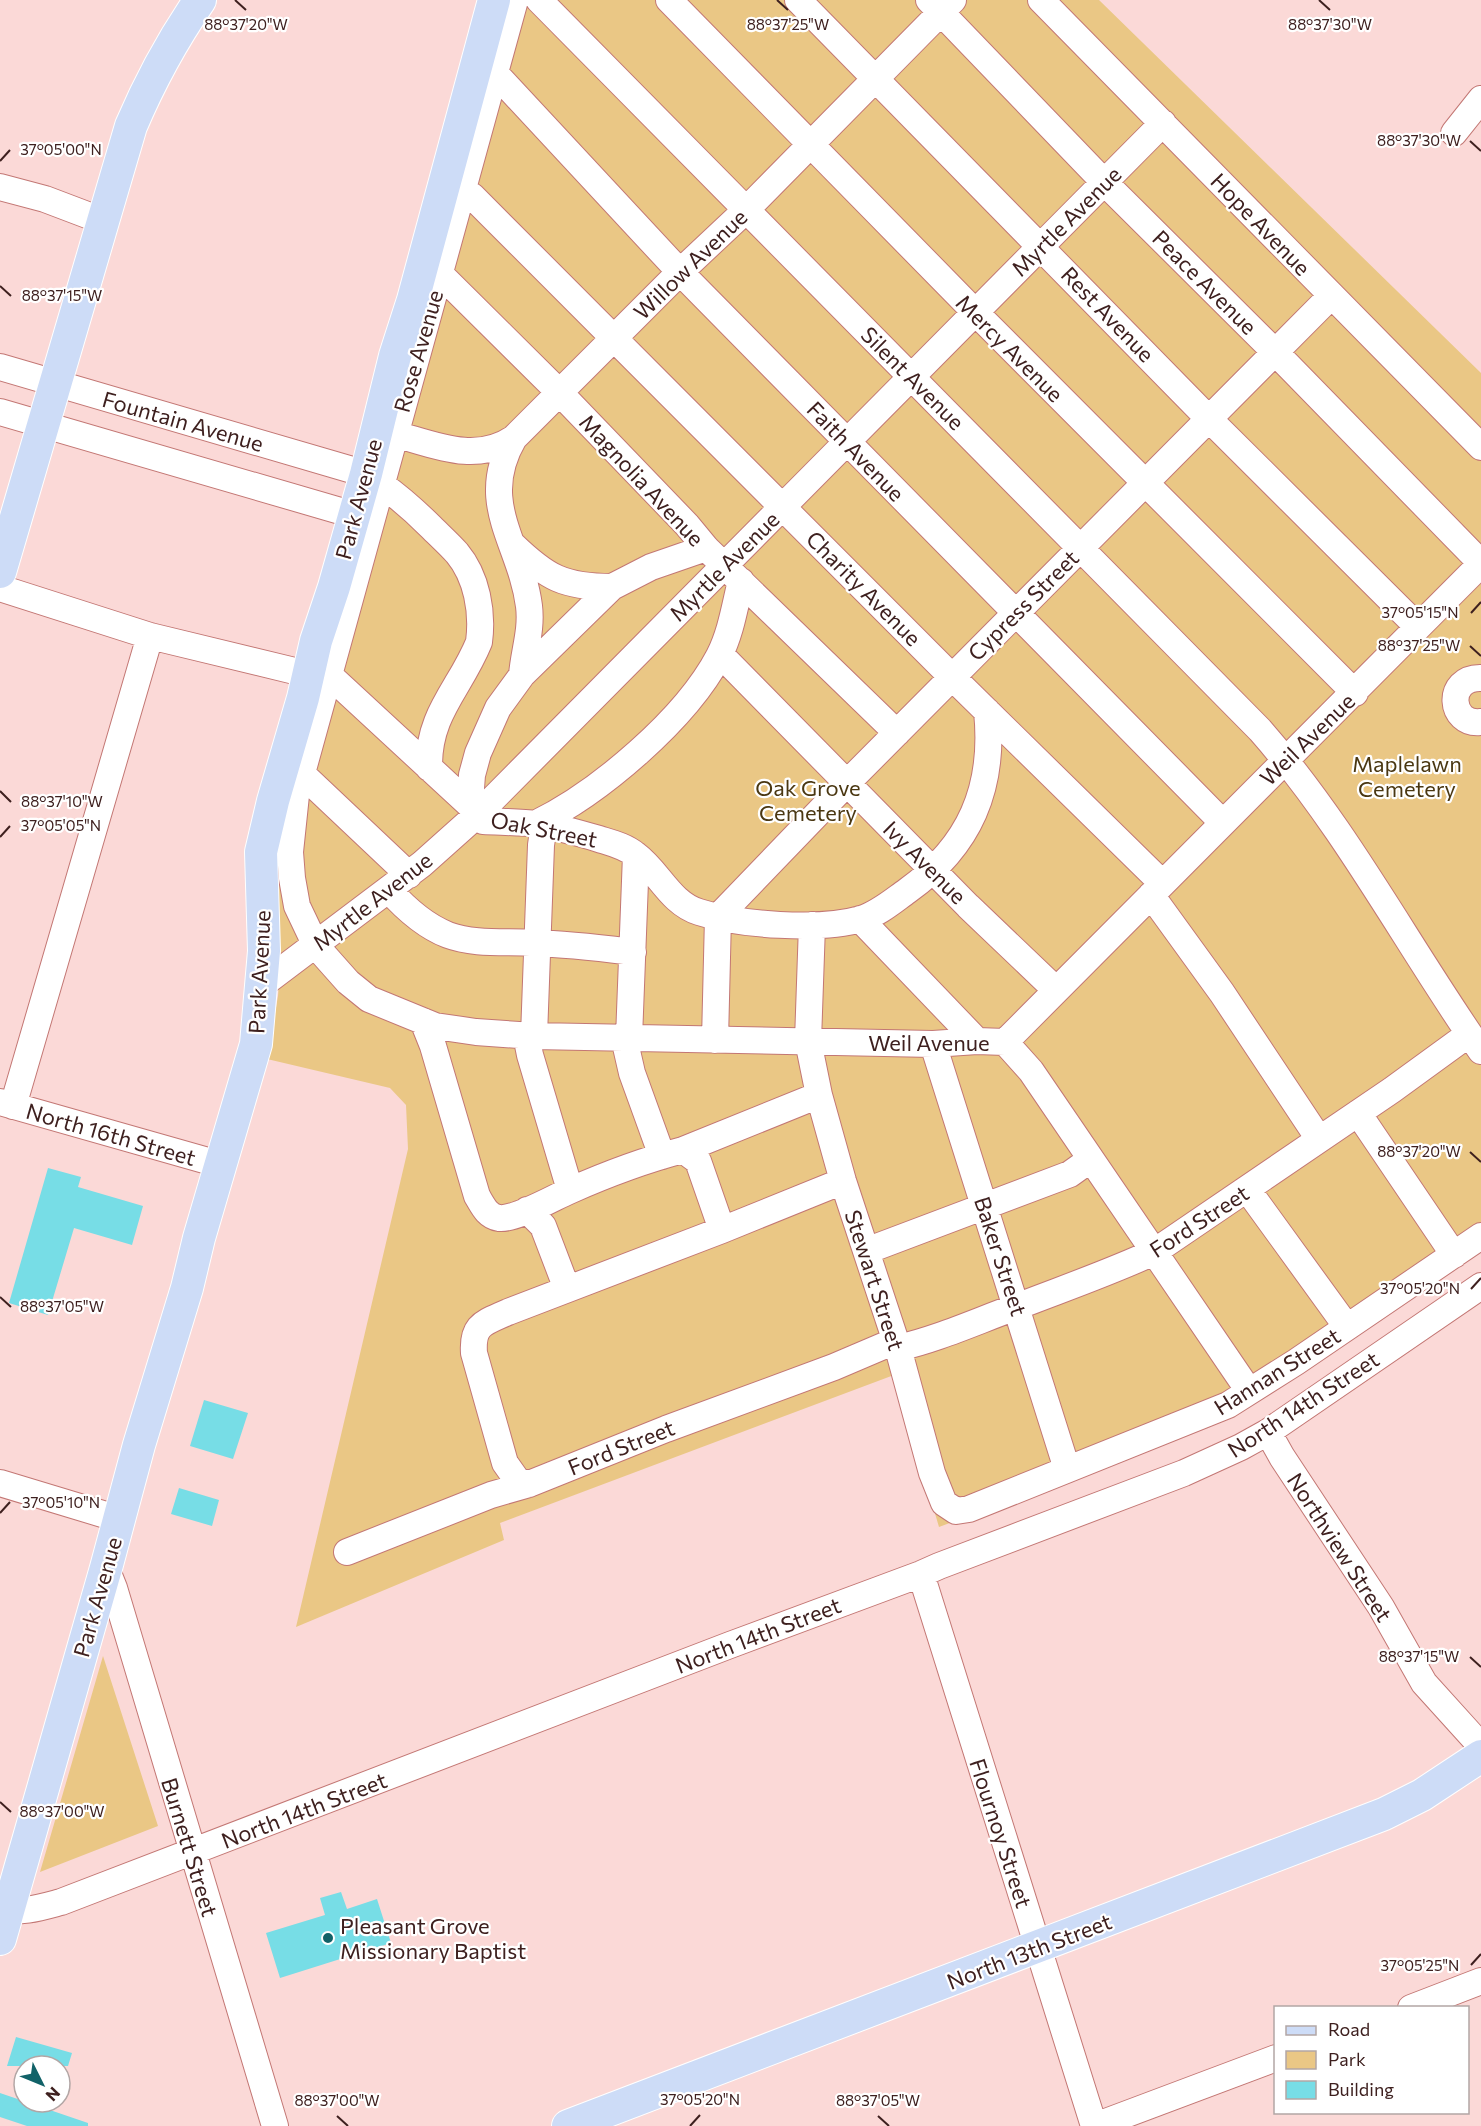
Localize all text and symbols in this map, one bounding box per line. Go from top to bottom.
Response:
text: 88°37'20"W [204,15,288,33]
text: 88°37'25"W [747,15,829,33]
text: 88°37'30"W [1288,15,1372,33]
text: 88°37'30"W [1377,131,1461,149]
text: 37°05'00"N [20,140,102,158]
street label: Myrtle Avenue [1005,160,1127,282]
street label: Hope Avenue [1206,167,1316,281]
street label: Willow Avenue [628,203,752,325]
street label: Peace Avenue [1147,224,1263,340]
street label: Rest Avenue [1056,261,1160,367]
text: 88°37'15"W [22,286,102,304]
street label: Rose Avenue [388,287,448,415]
street label: Mercy Avenue [951,289,1069,407]
street label: Silent Avenue [856,321,970,435]
street label: Fountain Avenue [99,385,267,457]
street label: Faith Avenue [802,395,910,507]
street label: Magnolia Avenue [574,409,710,551]
street label: Park Avenue [329,436,387,562]
street label: Myrtle Avenue [663,505,785,627]
street label: Charity Avenue [801,525,927,651]
street label: Cypress Street [962,544,1084,666]
text: 37°05'15"N [1382,603,1458,621]
text: 88°37'25"W [1378,636,1460,654]
street label: Weil Avenue [1254,687,1360,791]
park label: Maplelawn Cemetery [1352,750,1462,802]
park label: Oak Grove Cemetery [755,774,861,826]
text: 88°37'10"W [21,792,103,810]
street label: Oak Street [489,805,599,853]
street label: Ivy Avenue [878,815,972,909]
text: 37°05'05"N [21,816,101,834]
street label: Myrtle Avenue [307,846,437,956]
street label: Park Avenue [242,910,276,1034]
street label: Weil Avenue [868,1029,990,1056]
street label: North 16th Street [23,1097,199,1171]
text: 88°37'20"W [1377,1142,1461,1160]
street label: Ford Street [1144,1179,1254,1263]
street label: Baker Street [969,1193,1033,1319]
street label: Stewart Street [840,1206,910,1354]
text: 37°05'20"N [1380,1279,1460,1297]
text: 88°37'05"W [20,1297,104,1315]
street label: Hannan Street [1209,1321,1345,1421]
street label: North 14th Street [1222,1345,1384,1463]
street label: Ford Street [564,1413,678,1481]
street label: Northview Street [1282,1467,1398,1627]
text: 37°05'10"N [22,1493,100,1511]
street label: Park Avenue [67,1534,127,1660]
street label: North 14th Street [671,1591,845,1679]
text: 88°37'15"W [1379,1647,1459,1665]
street label: Flournoy Street [964,1755,1038,1911]
street label: North 14th Street [217,1766,391,1854]
street label: Burnett Street [156,1774,224,1920]
text: 88°37'00"W [19,1802,105,1820]
street label: North 13th Street [943,1907,1115,1995]
place label: Pleasant Grove Missionary Baptist [340,1912,526,1964]
marker: Pleasant Grove Missionary Baptist [321,1931,335,1945]
text: 37°05'25"N [1381,1956,1459,1974]
legend [1274,2006,1469,2114]
text: Road [1328,2018,1370,2040]
text: Park [1328,2048,1366,2070]
north arrow [12,2054,72,2114]
text: Building [1328,2078,1394,2100]
text: N [42,2084,64,2105]
text: 37°05'20"N [660,2090,740,2108]
text: 88°37'00"W [294,2091,380,2109]
text: 88°37'05"W [836,2091,920,2109]

